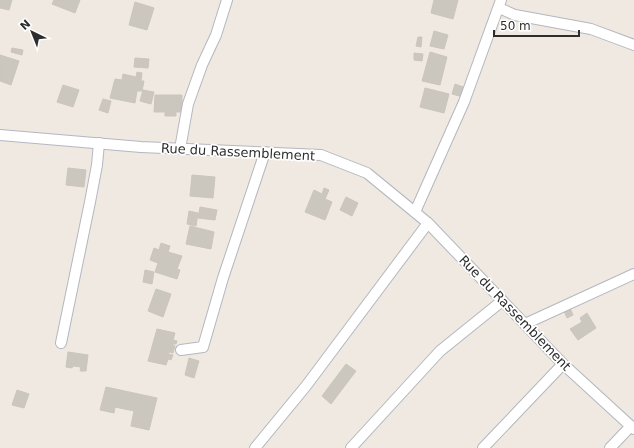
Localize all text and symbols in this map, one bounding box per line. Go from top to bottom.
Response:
north arrow [12,12,52,52]
scale bar [494,12,579,38]
text: N [18,17,33,33]
text: 50 m [500,19,531,33]
street label: Rue du Rassemblement [161,140,315,164]
street label: Rue du Rassemblement [456,252,574,374]

